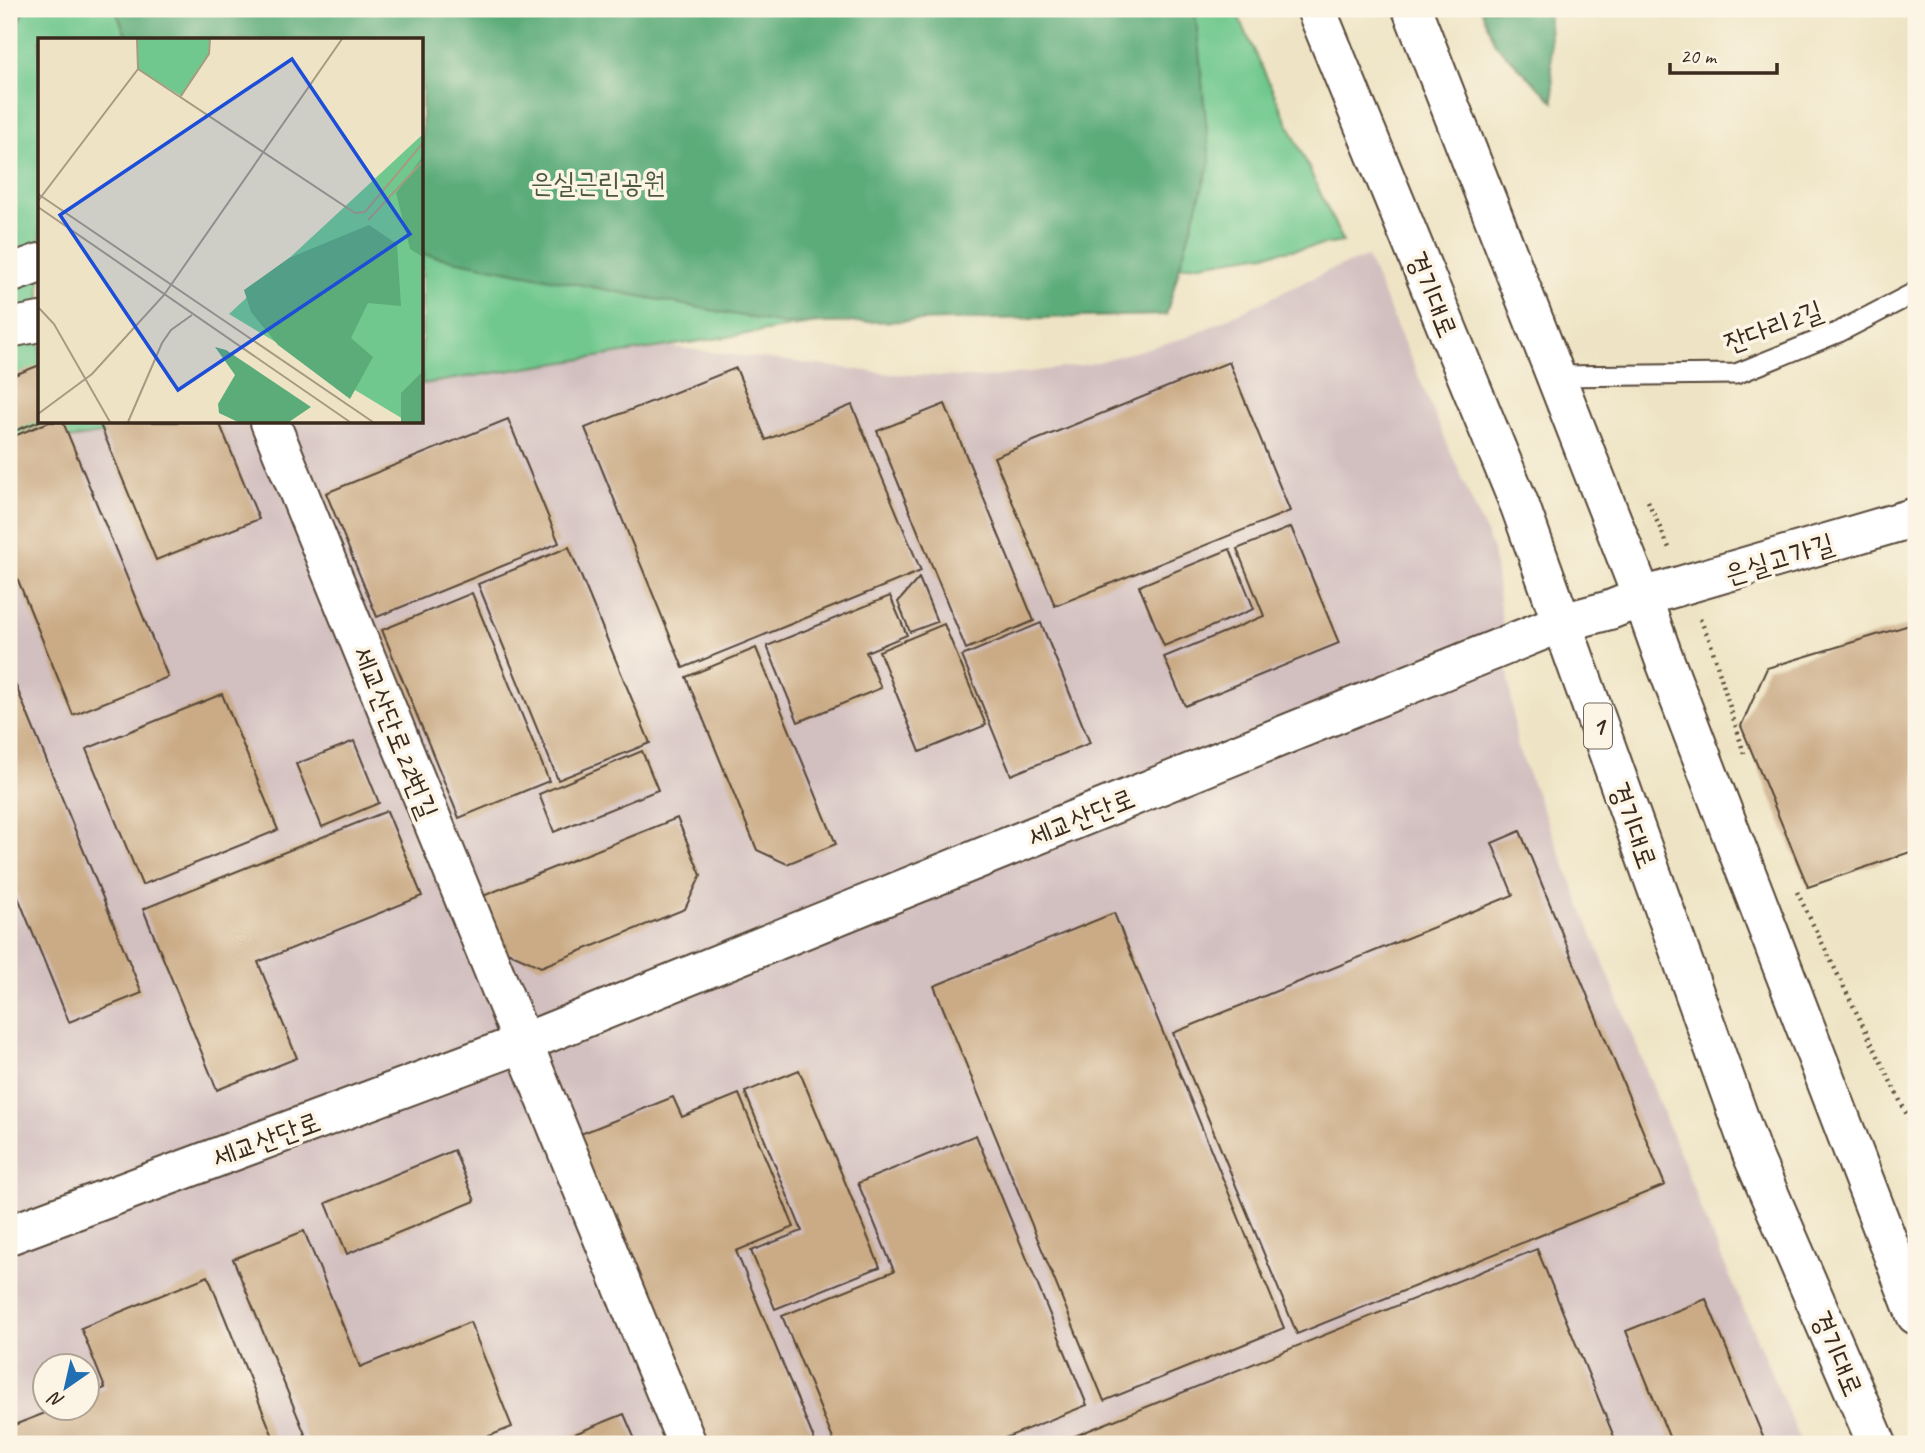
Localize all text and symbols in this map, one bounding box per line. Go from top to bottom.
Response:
scale bar [1670,32,1776,76]
inset map [38,38,424,424]
text: 20 m [1680,43,1718,69]
park label: 은실근린공원 [530,165,666,200]
street label: 경기대로 [1399,246,1466,343]
street label: 잔다리2길 [1719,292,1827,360]
street label: 은실고가길 [1720,525,1838,592]
street label: 세교산단로22번길 [345,641,446,824]
road number: 1 [1584,704,1612,748]
street label: 경기대로 [1602,777,1665,874]
street label: 세교산단로 [1022,780,1140,855]
street label: 세교산단로 [207,1104,325,1175]
street label: 경기대로 [1804,1305,1871,1402]
north arrow [32,1352,102,1422]
text: N [43,1385,69,1414]

